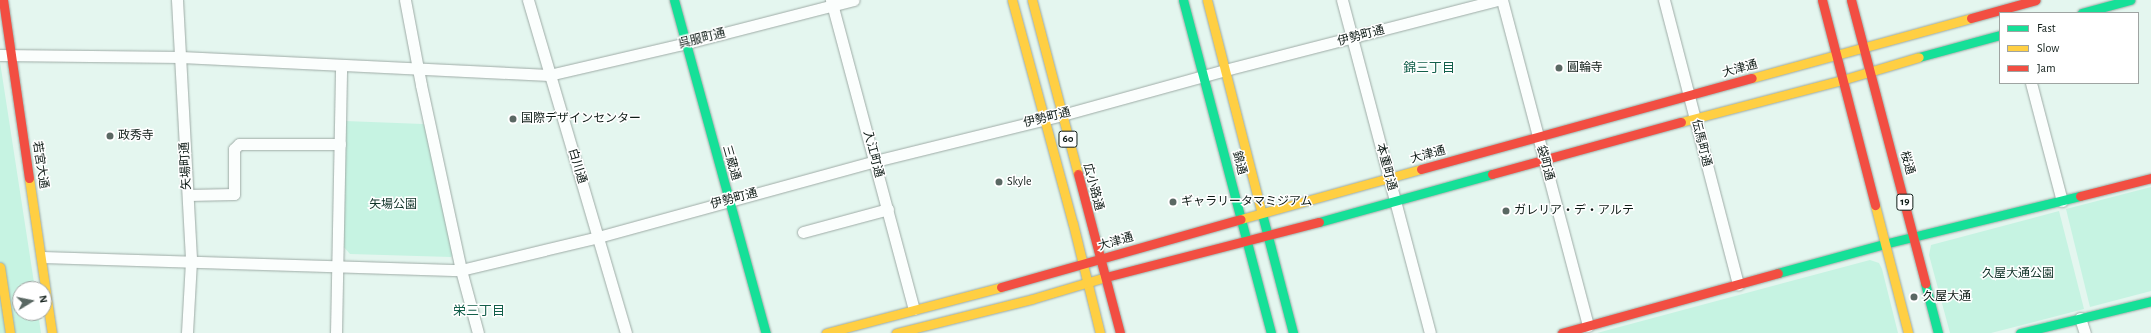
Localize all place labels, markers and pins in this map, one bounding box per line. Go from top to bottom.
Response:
place label: 圓輪寺 [1567,61,1603,75]
marker: 圓輪寺 [1554,63,1564,73]
place label: 国際デザインセンター [521,112,641,126]
marker: 国際デザインセンター [508,114,518,124]
place label: 政秀寺 [118,129,154,143]
marker: 政秀寺 [105,131,115,141]
place label: Skyle [1007,175,1032,189]
marker: Skyle [994,177,1004,187]
place label: ギャラリータマミジアム [1181,195,1313,209]
marker: ギャラリータマミジアム [1168,197,1178,207]
place label: ガレリア・デ・アルテ [1514,204,1634,218]
marker: ガレリア・デ・アルテ [1501,206,1511,216]
place label: 久屋大通 [1923,290,1971,304]
marker: 久屋大通 [1908,291,1920,303]

